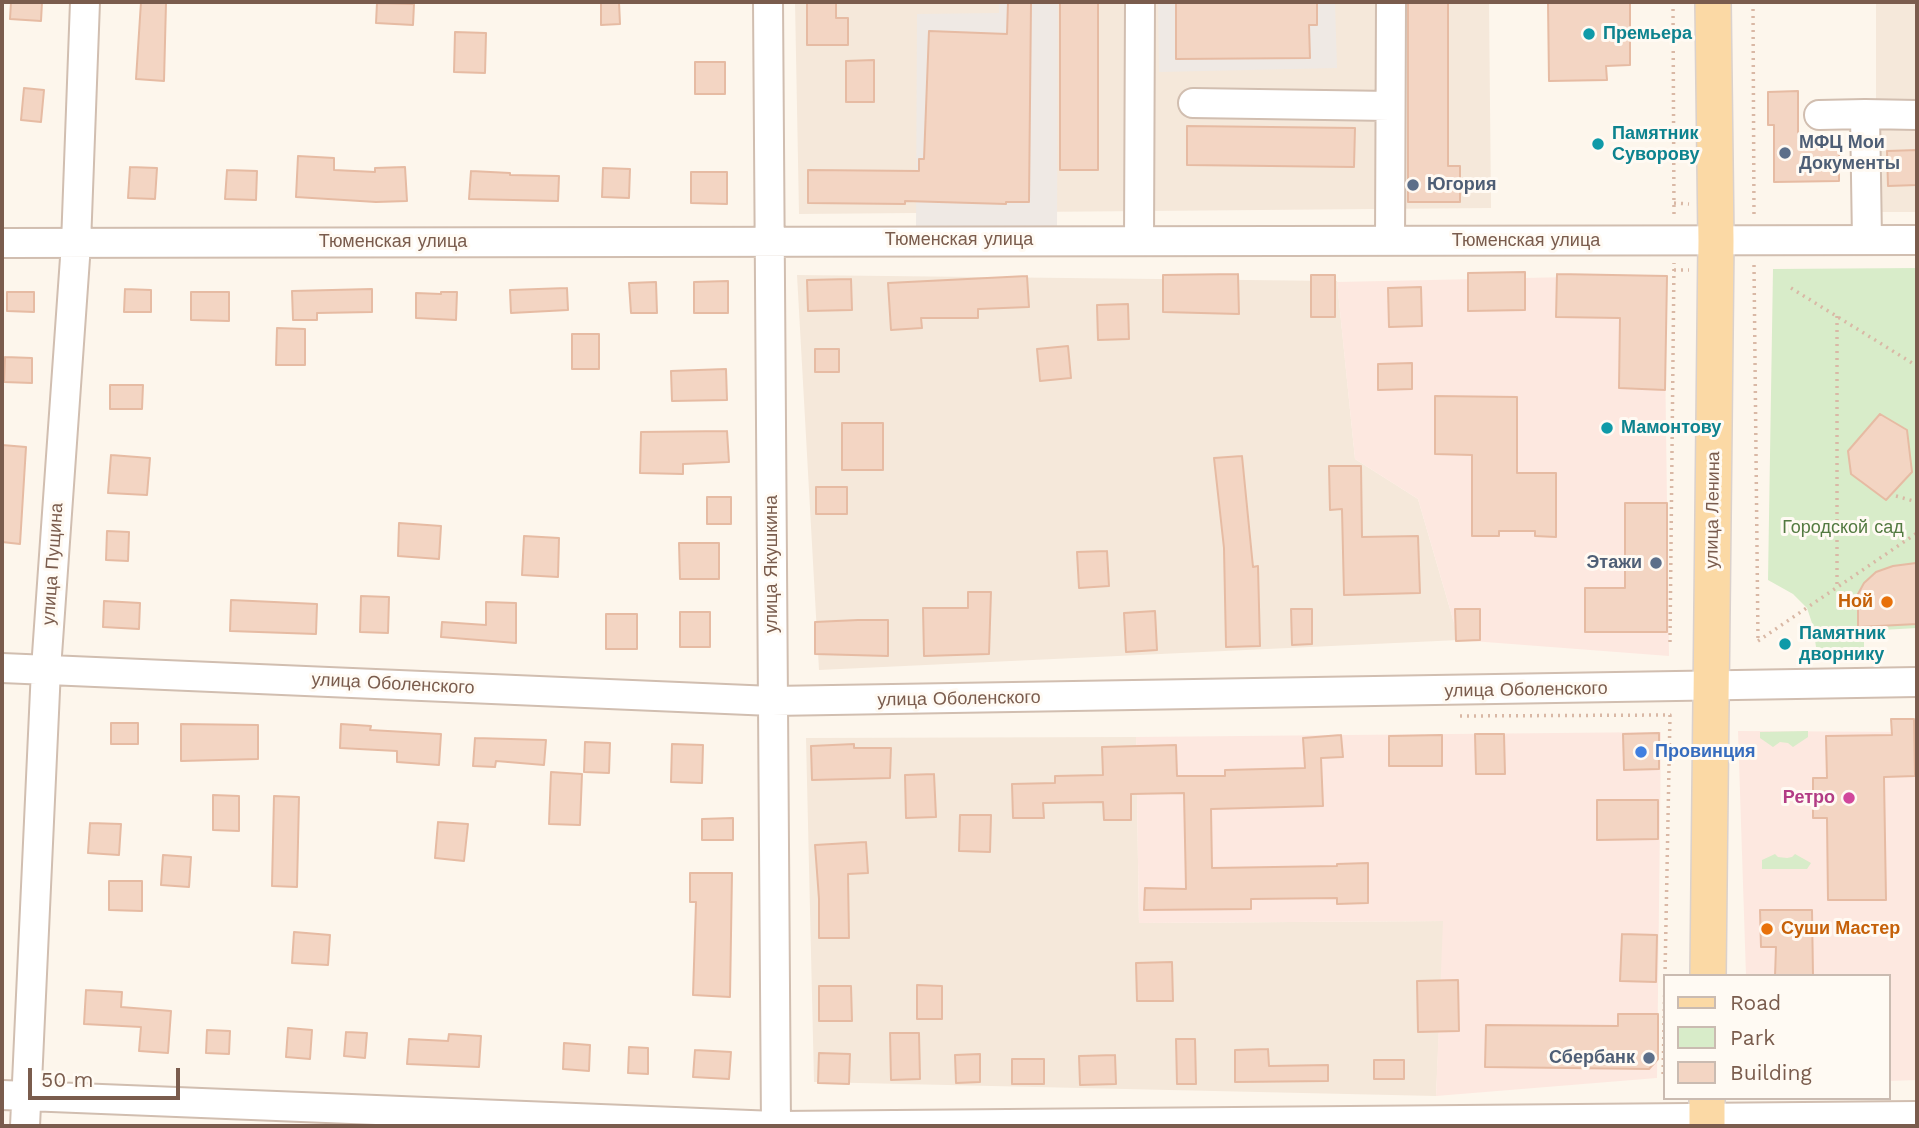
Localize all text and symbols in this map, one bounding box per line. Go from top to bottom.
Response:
place label: Премьера [1603,23,1692,45]
marker: Премьера [1581,26,1597,42]
place label: Памятник Суворову [1612,123,1699,166]
place label: МФЦ Мои Документы [1799,132,1900,174]
marker: Памятник Суворову [1590,136,1606,152]
marker: МФЦ Мои Документы [1777,145,1793,161]
place label: Югория [1427,174,1496,196]
marker: Югория [1405,177,1421,193]
street label: Тюменская улица [885,229,1033,251]
street label: Тюменская улица [1452,230,1600,252]
street label: Тюменская улица [319,231,467,253]
place label: Мамонтову [1621,417,1721,439]
marker: Мамонтову [1599,420,1615,436]
street label: улица Ленина [1701,451,1725,569]
street label: улица Якушкина [761,495,783,633]
street label: улица Пущина [38,502,68,626]
park label: Городской сад [1782,517,1904,539]
place label: Этажи [1587,552,1642,574]
marker: Этажи [1648,555,1664,571]
place label: Ной [1838,591,1873,613]
marker: Ной [1879,594,1895,610]
place label: Памятник дворнику [1799,623,1886,666]
marker: Памятник дворнику [1777,636,1793,652]
street label: улица Оболенского [311,669,475,699]
street label: улица Оболенского [1444,678,1608,702]
street label: улица Оболенского [877,687,1041,711]
place label: Провинция [1655,741,1756,763]
marker: Провинция [1633,744,1649,760]
place label: Ретро [1783,787,1835,809]
marker: Ретро [1841,790,1857,806]
place label: Суши Мастер [1781,918,1900,940]
marker: Суши Мастер [1759,921,1775,937]
legend [1664,974,1891,1100]
text: Road [1730,990,1781,1015]
text: Park [1730,1025,1775,1050]
place label: Сбербанк [1549,1047,1635,1069]
marker: Сбербанк [1641,1050,1657,1066]
scale bar [32,1054,184,1098]
text: Building [1730,1060,1812,1085]
text: 50 m [41,1067,93,1092]

